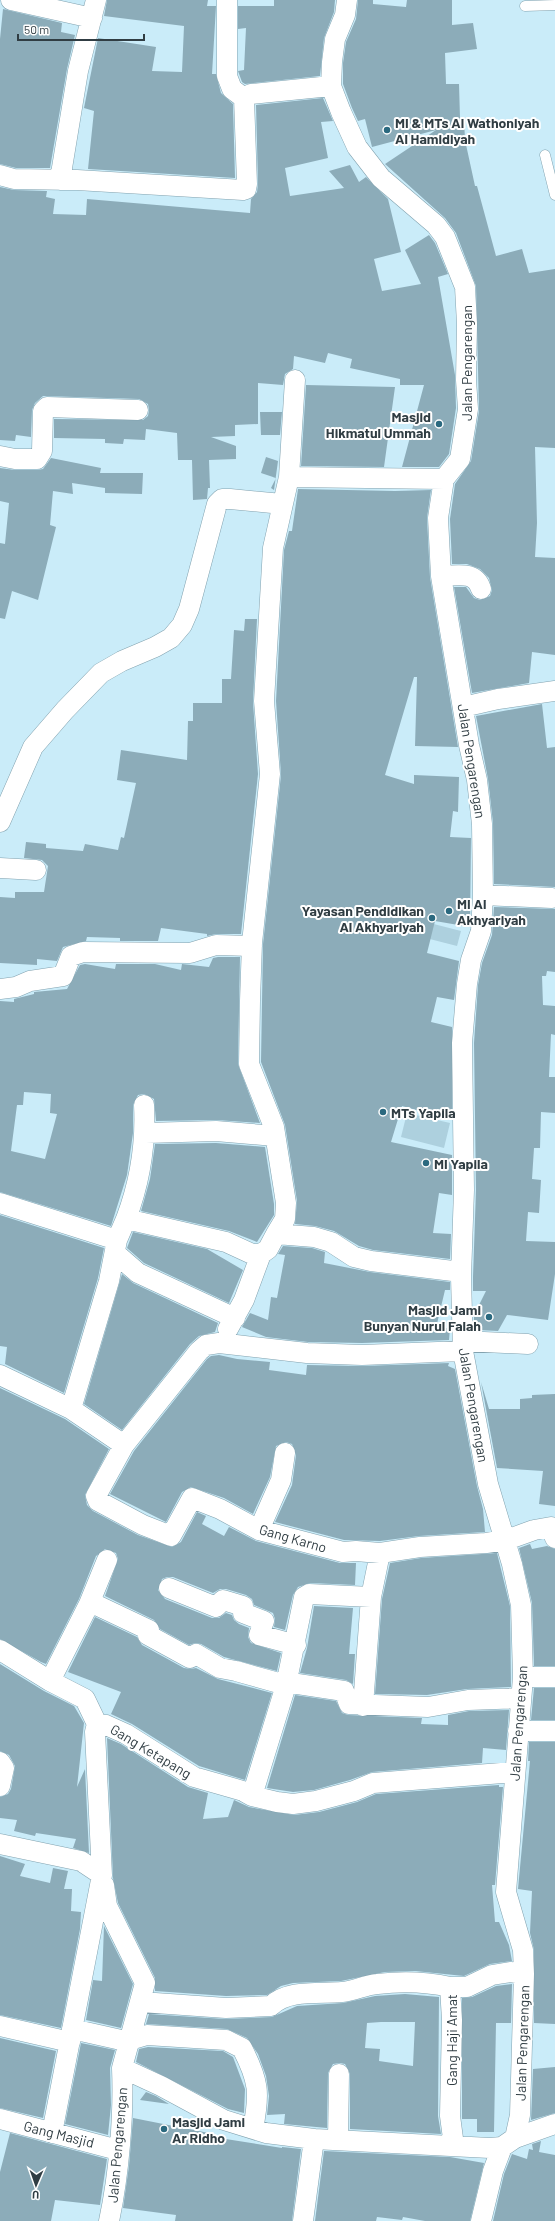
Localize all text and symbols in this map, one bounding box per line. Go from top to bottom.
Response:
scale bar [18,16,144,42]
text: 50 m [24,22,49,36]
place label: MI & MTs Al Wathoniyah Al Hamidiyah [395,114,539,147]
marker: MI & MTs Al Wathoniyah Al Hamidiyah [382,125,392,135]
street label: Jalan Pengarengan [458,305,475,421]
place label: Masjid Hikmatul Ummah [326,408,431,441]
marker: Masjid Hikmatul Ummah [434,419,444,429]
street label: Jalan Pengarengan [455,702,489,820]
place label: MI Al Akhyariyah [457,895,526,928]
place label: Yayasan Pendidikan Al Akhyariyah [302,902,424,935]
marker: MI Al Akhyariyah [444,906,454,916]
marker: Yayasan Pendidikan Al Akhyariyah [427,913,437,923]
place label: MTs Yapila [391,1104,456,1121]
marker: MTs Yapila [378,1107,388,1117]
place label: MI Yapila [434,1155,488,1172]
marker: MI Yapila [421,1158,431,1168]
place label: Masjid Jami Bunyan Nurul Falah [364,1301,481,1334]
marker: Masjid Jami Bunyan Nurul Falah [484,1312,494,1322]
street label: Jalan Pengarengan [456,1346,492,1464]
street label: Gang Karno [257,1520,329,1556]
street label: Jalan Pengarengan [505,1665,531,1781]
street label: Gang Ketapang [107,1720,195,1782]
street label: Jalan Pengarengan [511,1985,533,2101]
street label: Gang Haji Amat [443,1994,460,2086]
street label: Jalan Pengarengan [103,2087,131,2203]
place label: Masjid Jami Ar Ridho [172,2113,245,2146]
street label: Gang Masjid [22,2117,96,2151]
marker: Masjid Jami Ar Ridho [159,2124,169,2134]
north arrow [16,2165,56,2205]
text: U [32,2189,39,2202]

